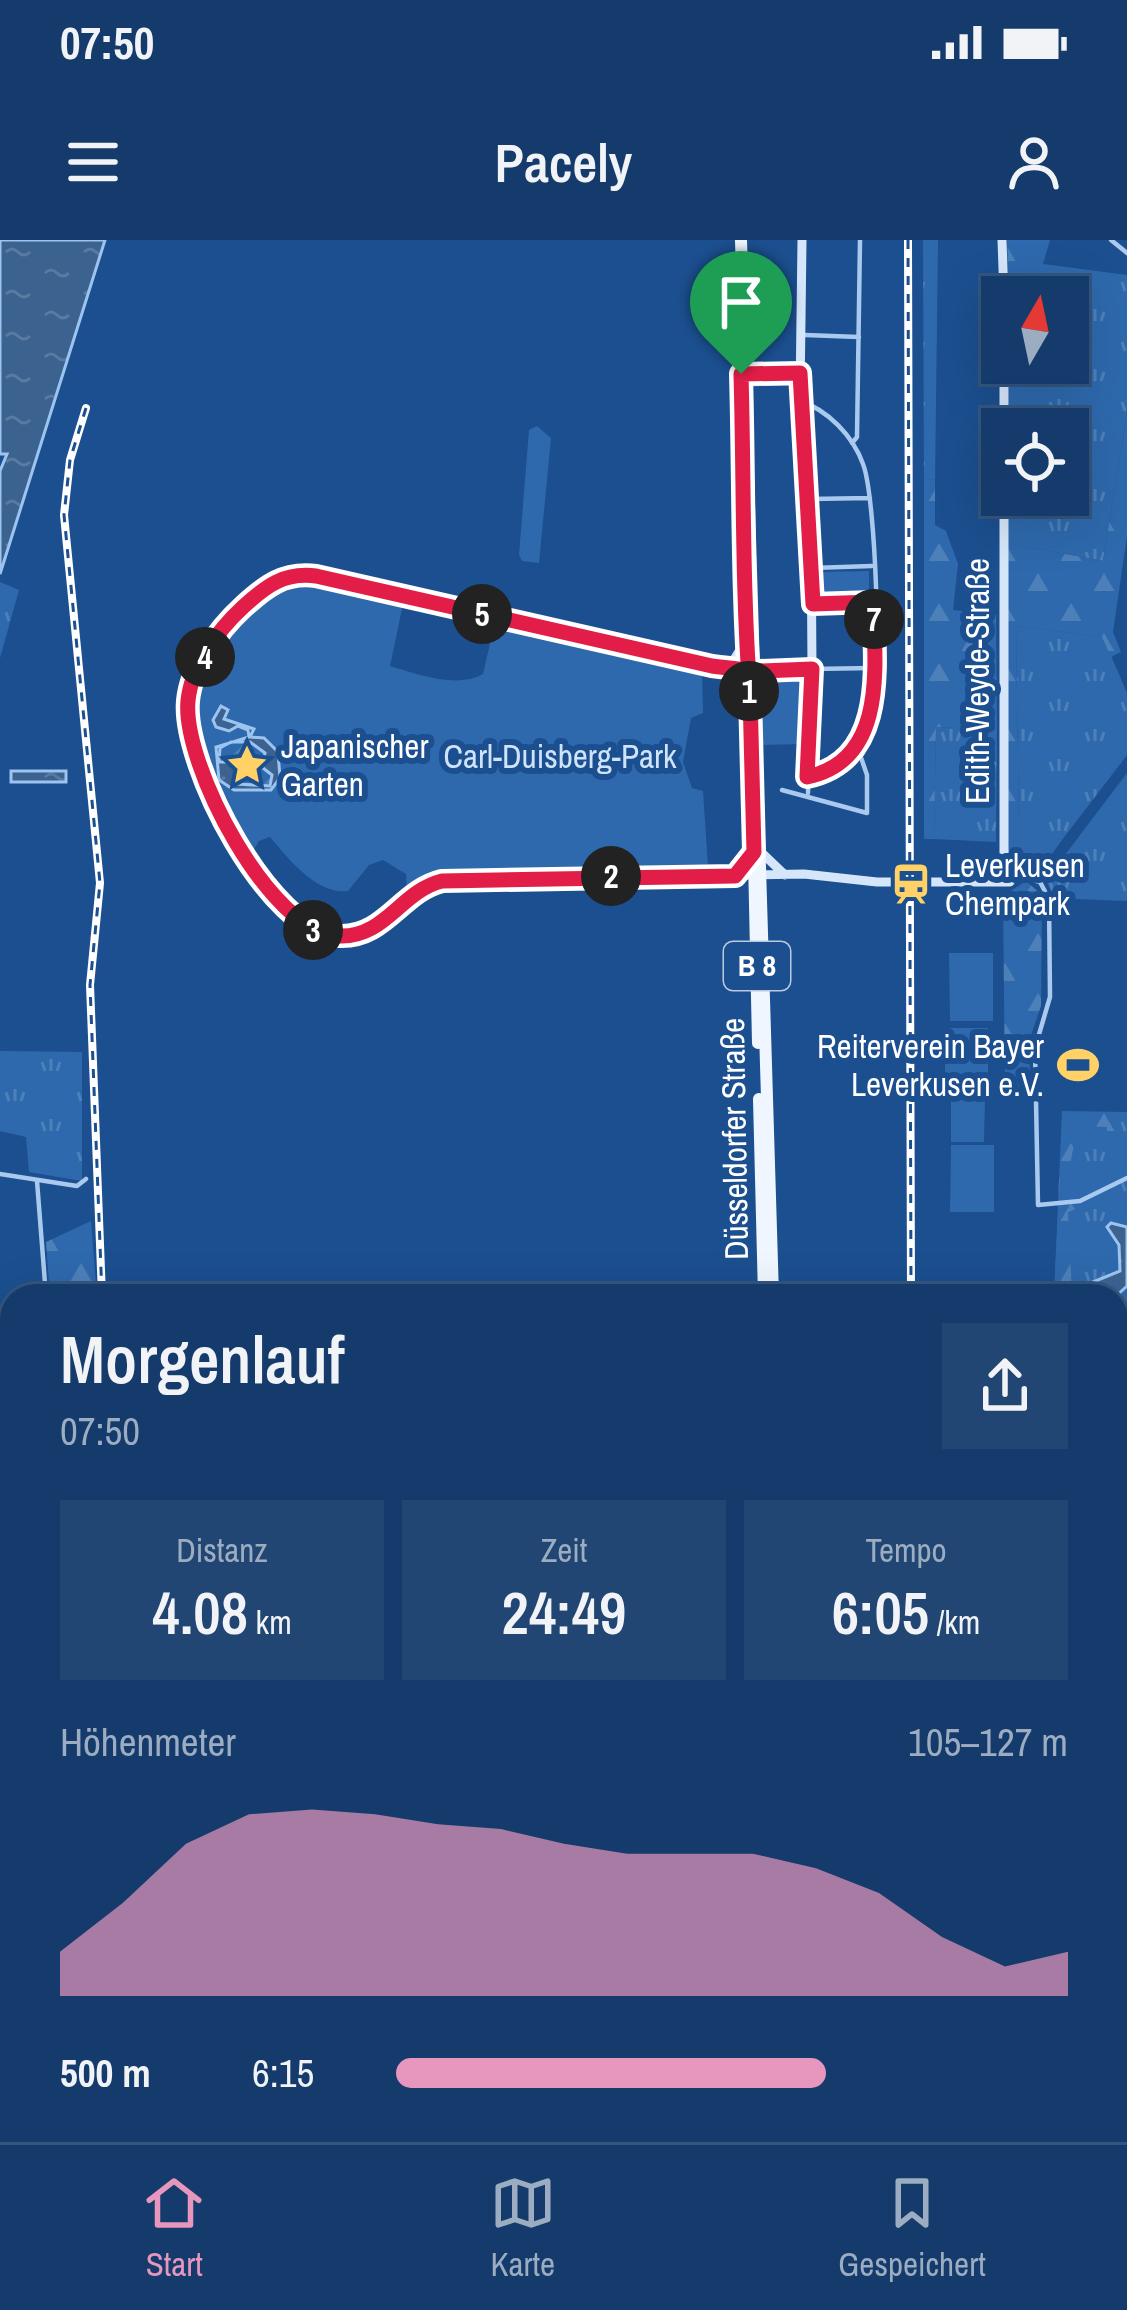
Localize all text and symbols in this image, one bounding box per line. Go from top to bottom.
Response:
text: 07:50 [60,12,154,73]
text: Pacely [495,126,632,199]
icon: menu [60,129,126,195]
icon: person [1001,129,1067,195]
pin [690,251,792,374]
icon: arrive [708,269,774,335]
north arrow [981,276,1089,384]
map controls [981,276,1089,516]
button: locate [981,408,1089,516]
street label: Edith-Weyde-Straße [955,558,999,804]
pin: 5 [452,584,512,644]
pin: 7 [844,589,904,649]
text: 5 [474,592,490,636]
text: 7 [866,597,882,641]
pin: 4 [175,627,235,687]
text: 4 [197,635,213,679]
pin: 1 [719,661,779,721]
text: 1 [741,669,757,713]
place label: Japanischer Garten [281,724,428,806]
park label: Carl-Duisberg-Park [443,734,677,778]
place icon: Japanischer Garten [224,742,270,788]
place label: Leverkusen Chempark [945,843,1085,925]
pin: 2 [581,846,641,906]
text: 2 [603,854,619,898]
station icon: Leverkusen Chempark [888,861,934,907]
pin: 3 [283,900,343,960]
text: 3 [305,908,321,952]
road number: B 8 [724,942,790,990]
street label: Düsseldorfer Straße [710,1018,758,1260]
place label: Reiterverein Bayer Leverkusen e.V. [817,1024,1044,1106]
sports icon: Reiterverein Bayer Leverkusen e.V. [1055,1042,1101,1088]
text: Morgenlauf [60,1315,345,1404]
button: share [942,1323,1068,1449]
text: 07:50 [60,1405,140,1457]
text: Distanz [176,1528,268,1572]
text: Zeit [541,1528,587,1572]
text: Tempo [865,1528,947,1572]
text: 4.08 [152,1572,248,1653]
text: 24:49 [502,1572,626,1653]
text: 6:05 [832,1572,929,1653]
text: km [248,1600,292,1644]
text: /km [929,1600,980,1644]
text: Höhenmeter [60,1716,236,1768]
text: 105–127 m [908,1716,1068,1768]
text: 500 m [60,2047,151,2099]
text: 6:15 [252,2047,314,2099]
tab: Start [141,2170,207,2286]
tab: Karte [490,2170,556,2286]
tab: Gespeichert [838,2170,986,2286]

